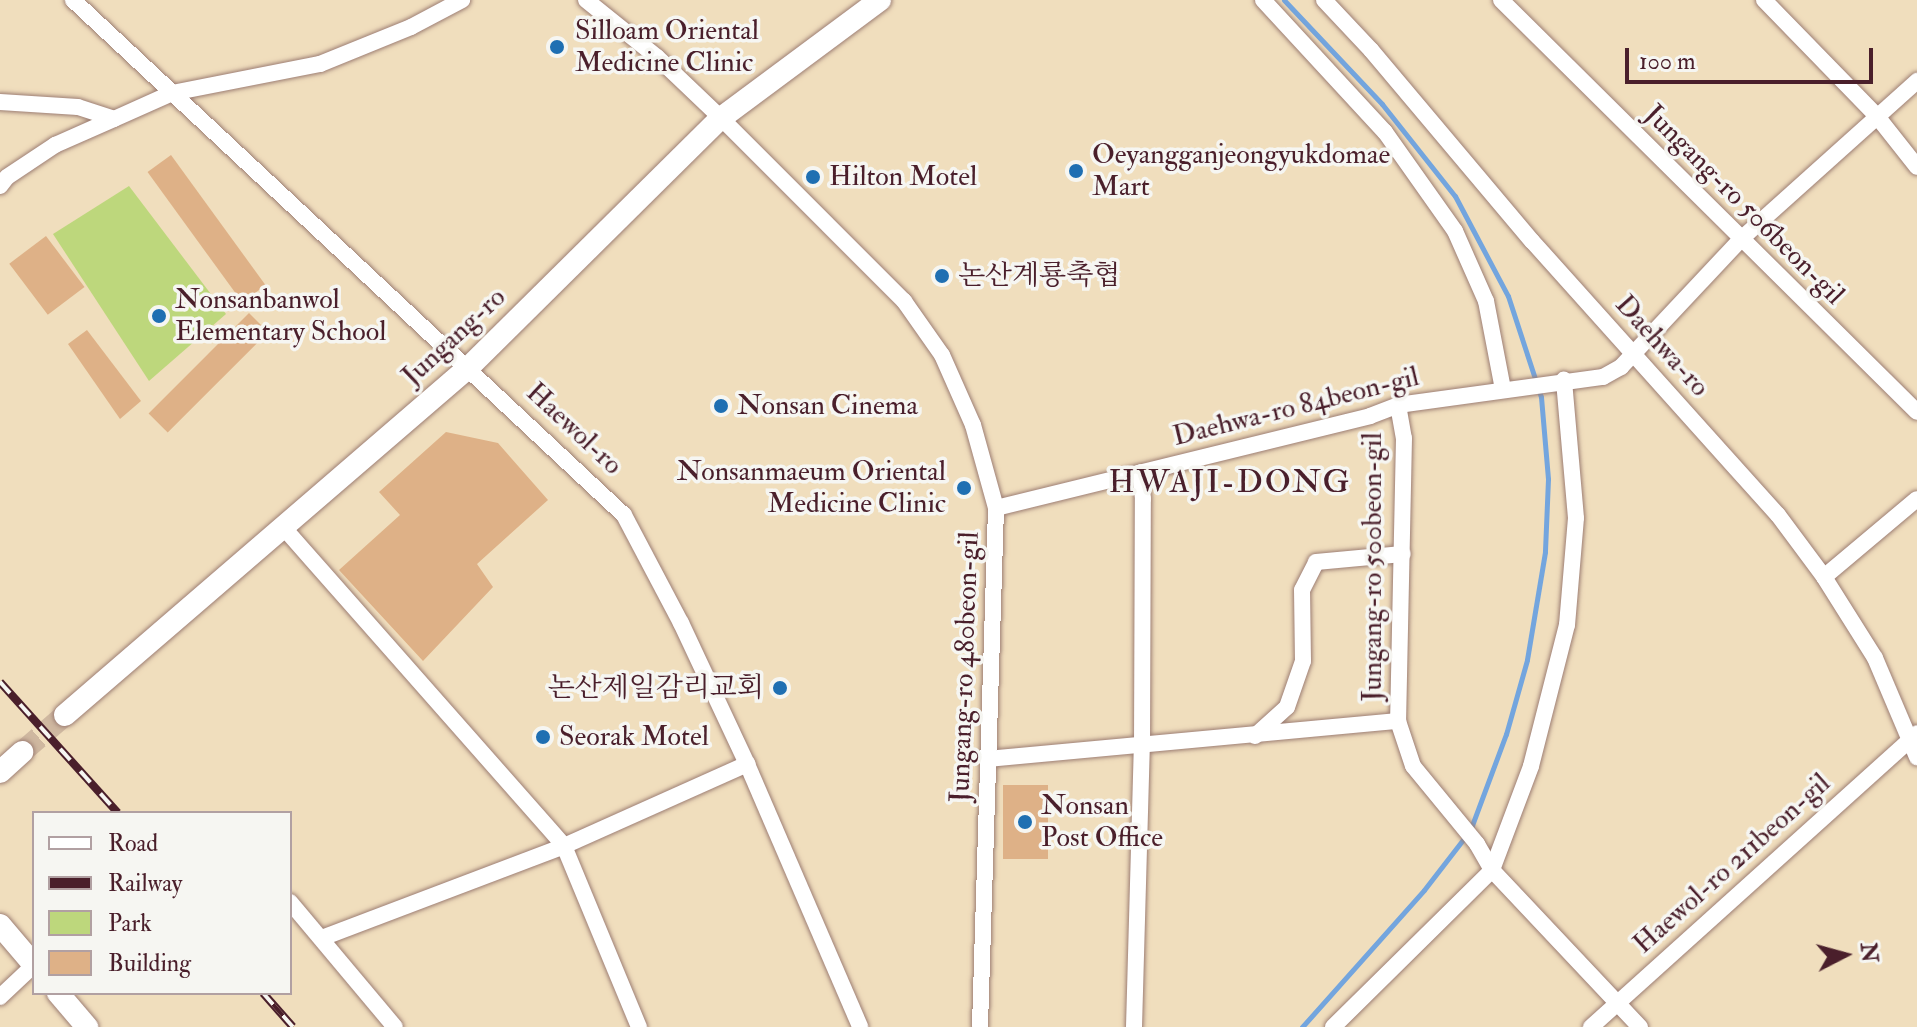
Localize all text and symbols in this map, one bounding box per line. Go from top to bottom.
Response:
place label: Silloam Oriental Medicine Clinic [575,14,759,80]
scale bar [1629,32,1877,82]
marker: Silloam Oriental Medicine Clinic [546,36,568,58]
text: 100 m [1639,46,1696,77]
street label: Jungang-ro 506beon-gil [1637,98,1851,312]
place label: Oeyangganjeongyukdomae Mart [1092,138,1390,204]
place label: Hilton Motel [829,160,977,194]
marker: Oeyangganjeongyukdomae Mart [1067,162,1085,180]
marker: Hilton Motel [804,168,822,186]
place label: 논산계룡축협 [958,259,1120,293]
marker: 논산계룡축협 [933,267,951,285]
street label: Jungang-ro [395,281,513,393]
place label: Nonsanbanwol Elementary School [175,283,386,349]
street label: Daehwa-ro [1608,288,1716,404]
marker: Nonsanbanwol Elementary School [150,307,168,325]
street label: Daehwa-ro 84beon-gil [1169,360,1423,454]
street label: Haewol-ro [519,376,629,482]
place label: Nonsan Cinema [737,389,918,423]
marker: Nonsan Cinema [712,397,730,415]
street label: Jungang-ro 500beon-gil [1356,432,1390,702]
place label: Nonsanmaeum Oriental Medicine Clinic [677,455,946,521]
district label: HWAJI-DONG [1109,463,1351,501]
marker: Nonsanmaeum Oriental Medicine Clinic [953,477,975,499]
street label: Jungang-ro 480beon-gil [943,531,987,803]
place label: 논산제일감리교회 [548,671,764,705]
marker: 논산제일감리교회 [771,679,789,697]
place label: Seorak Motel [559,720,709,754]
marker: Seorak Motel [534,728,552,746]
street label: Haewol-ro 211beon-gil [1627,767,1837,961]
place label: Nonsan Post Office [1041,789,1163,855]
legend [32,811,292,995]
marker: Nonsan Post Office [1016,813,1034,831]
text: Road [108,828,158,859]
text: Railway [108,868,182,899]
text: Park [108,908,152,939]
north arrow [1805,915,1885,995]
text: N [1854,941,1884,964]
text: Building [108,948,191,979]

